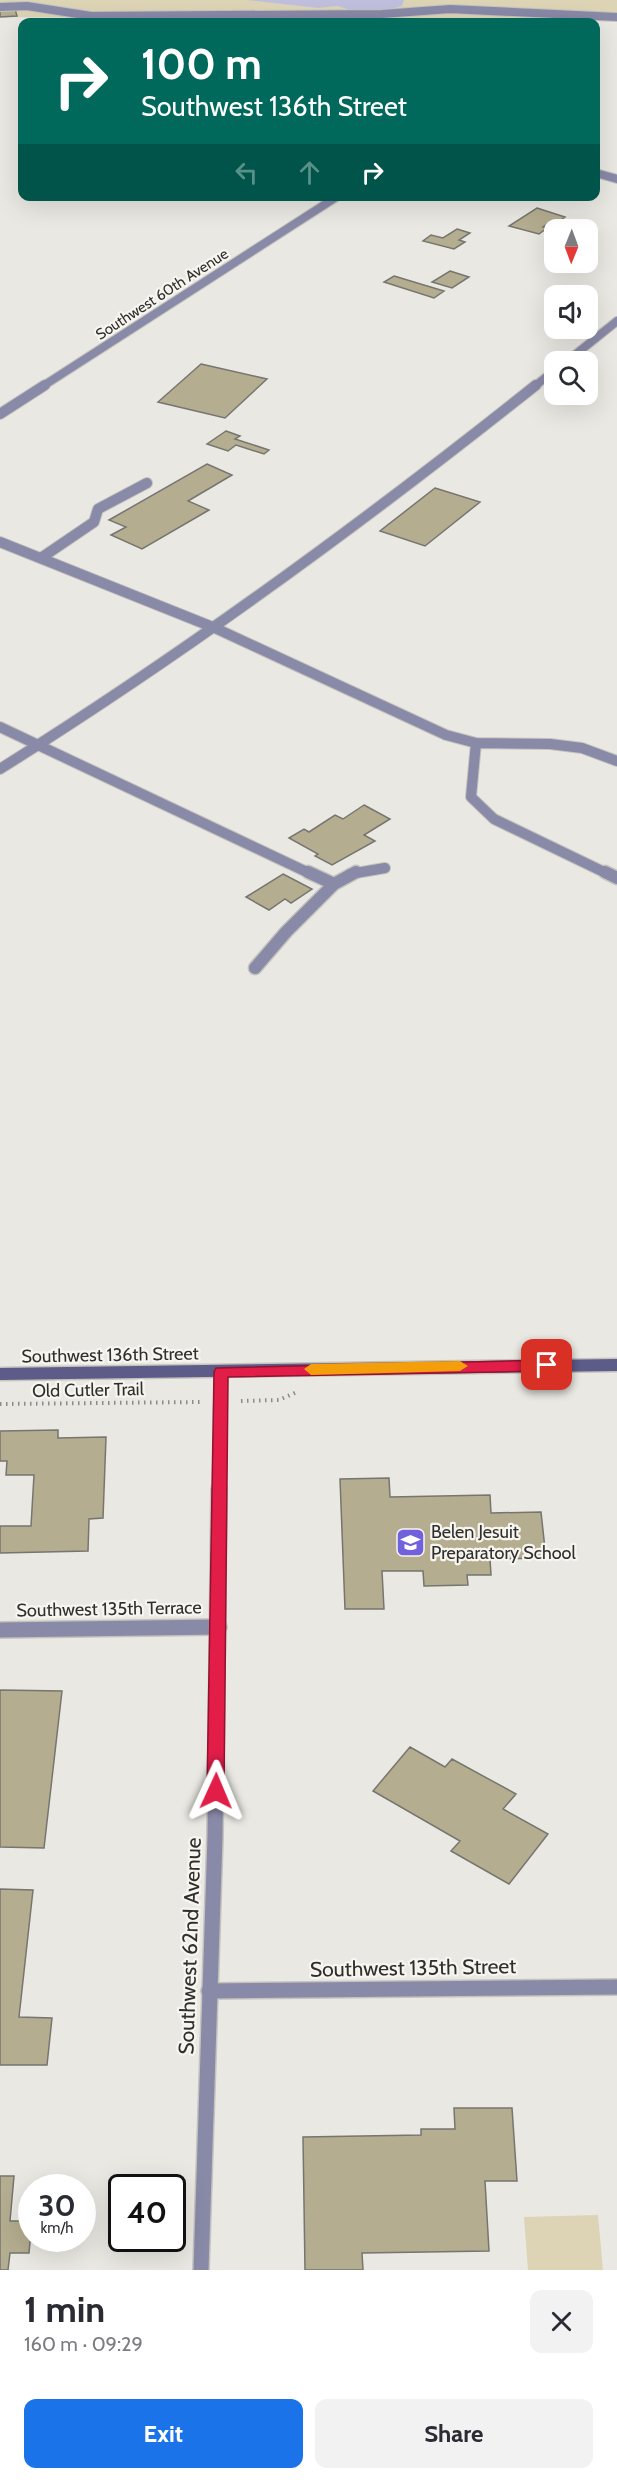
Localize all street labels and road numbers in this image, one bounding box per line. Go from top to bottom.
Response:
street label: Southwest 60th Avenue [92,244,232,344]
street label: Southwest 136th Street [21,1342,199,1368]
street label: Old Cutler Trail [32,1378,145,1402]
street label: Southwest 135th Terrace [16,1596,202,1622]
street label: Southwest 62nd Avenue [173,1837,206,2055]
street label: Southwest 135th Street [310,1953,516,1982]

